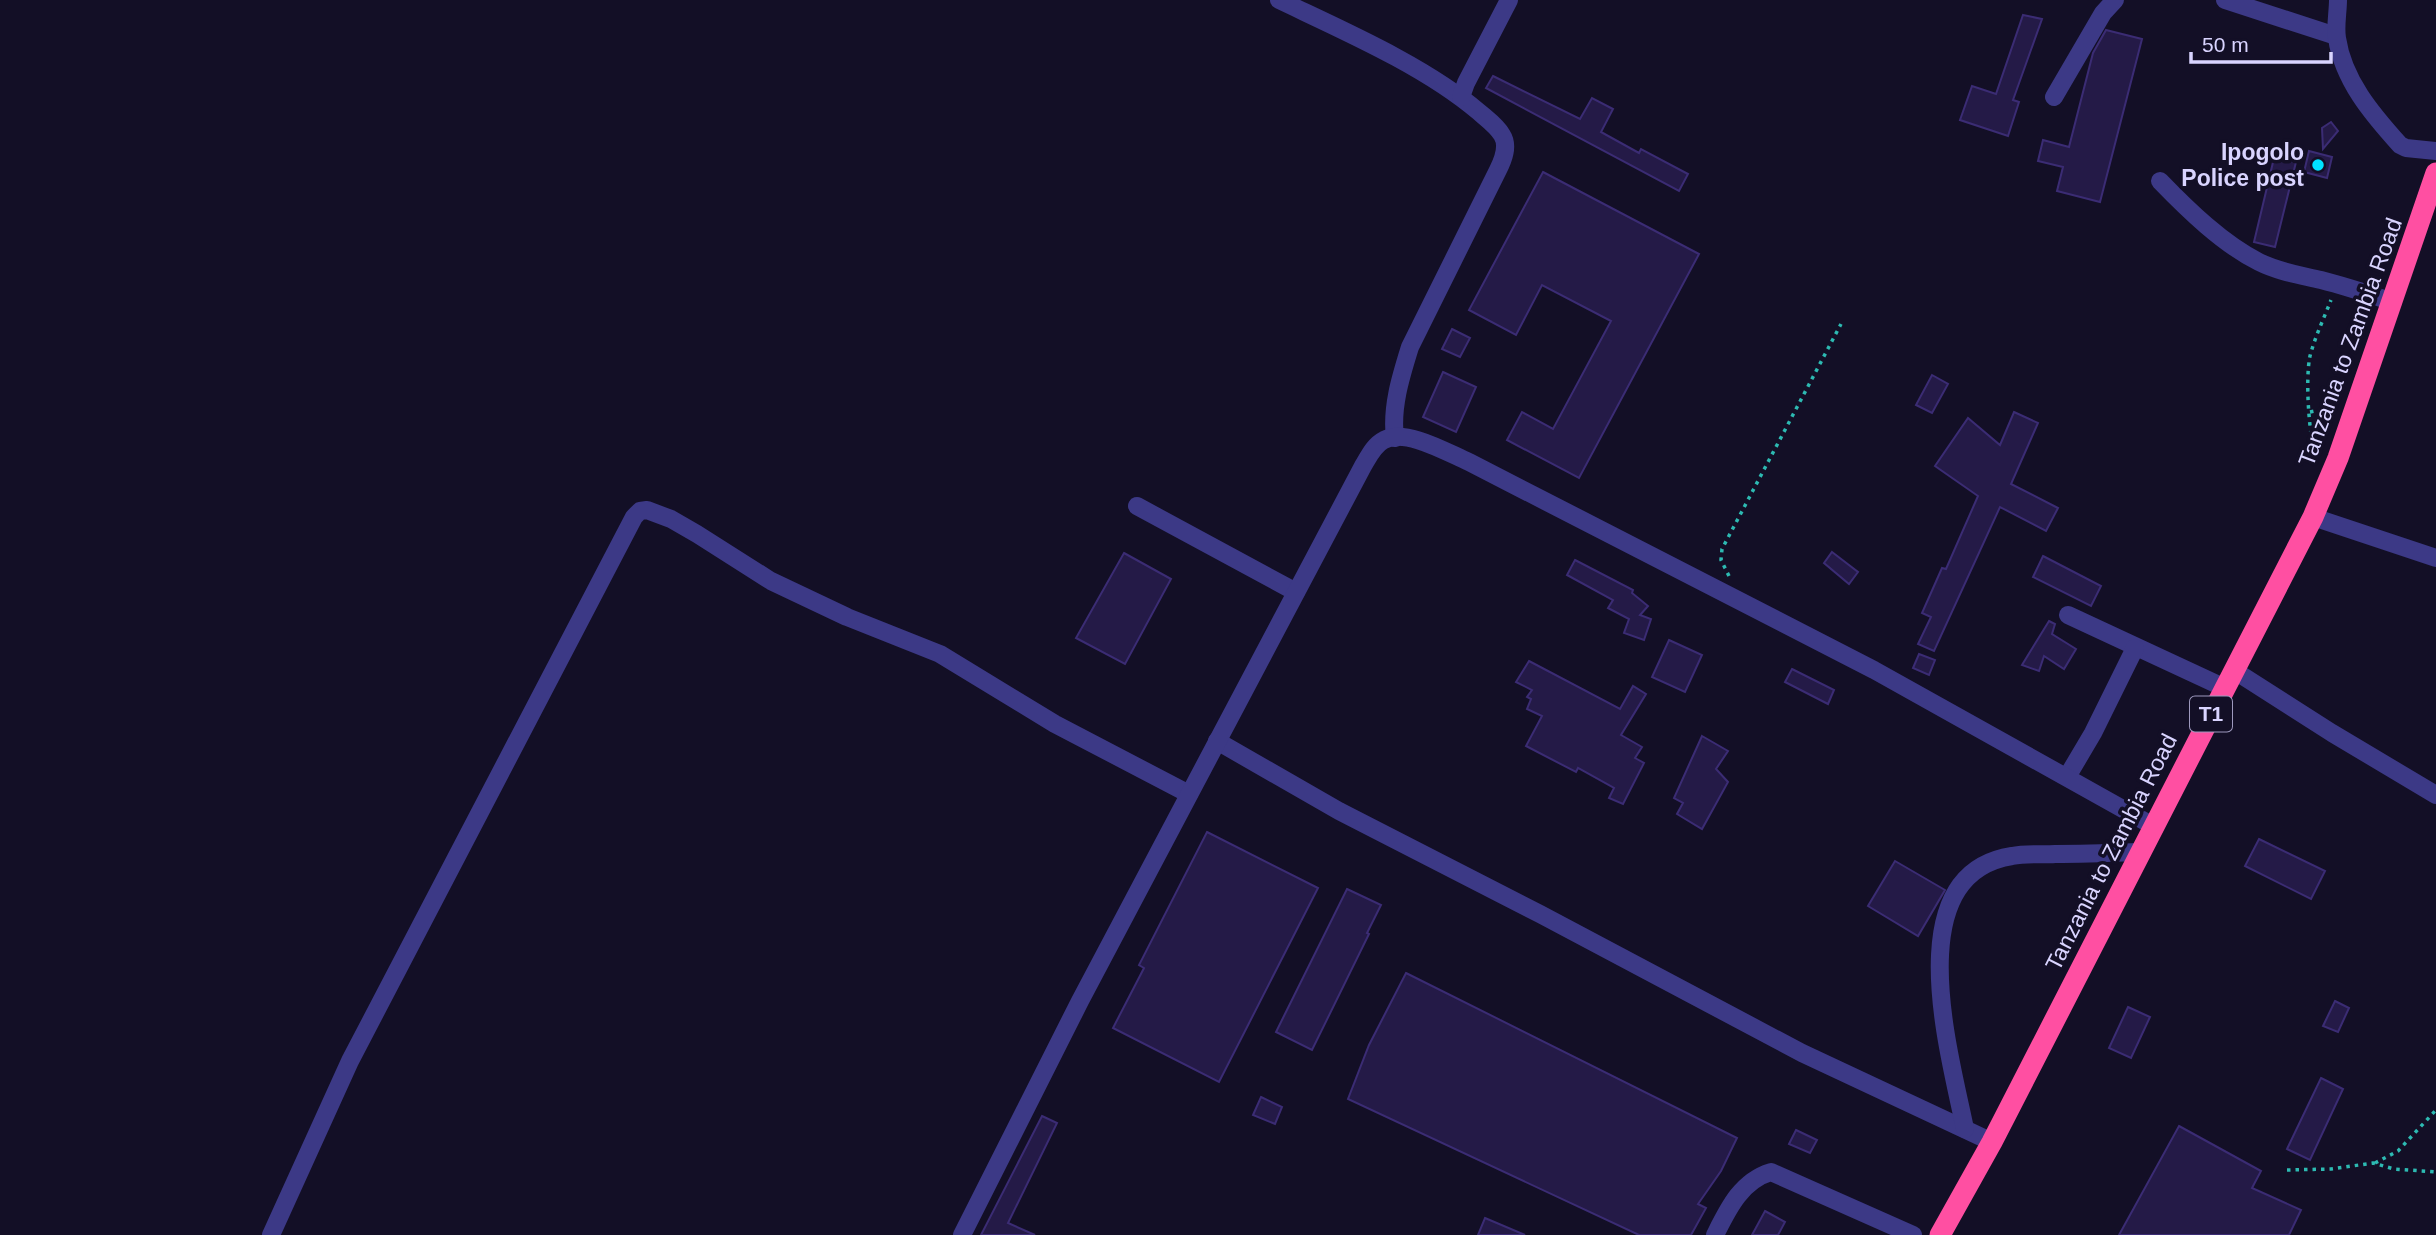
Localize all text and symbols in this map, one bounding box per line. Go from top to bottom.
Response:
scale bar [2191,21,2331,65]
text: 50 m [2202,33,2249,56]
place label: Ipogolo Police post [2181,139,2304,191]
marker: Ipogolo Police post [2310,157,2326,173]
street label: Tanzania to Zambia Road [2293,214,2407,470]
road number: T1 [2190,696,2232,732]
street label: Tanzania to Zambia Road [2040,729,2182,975]

